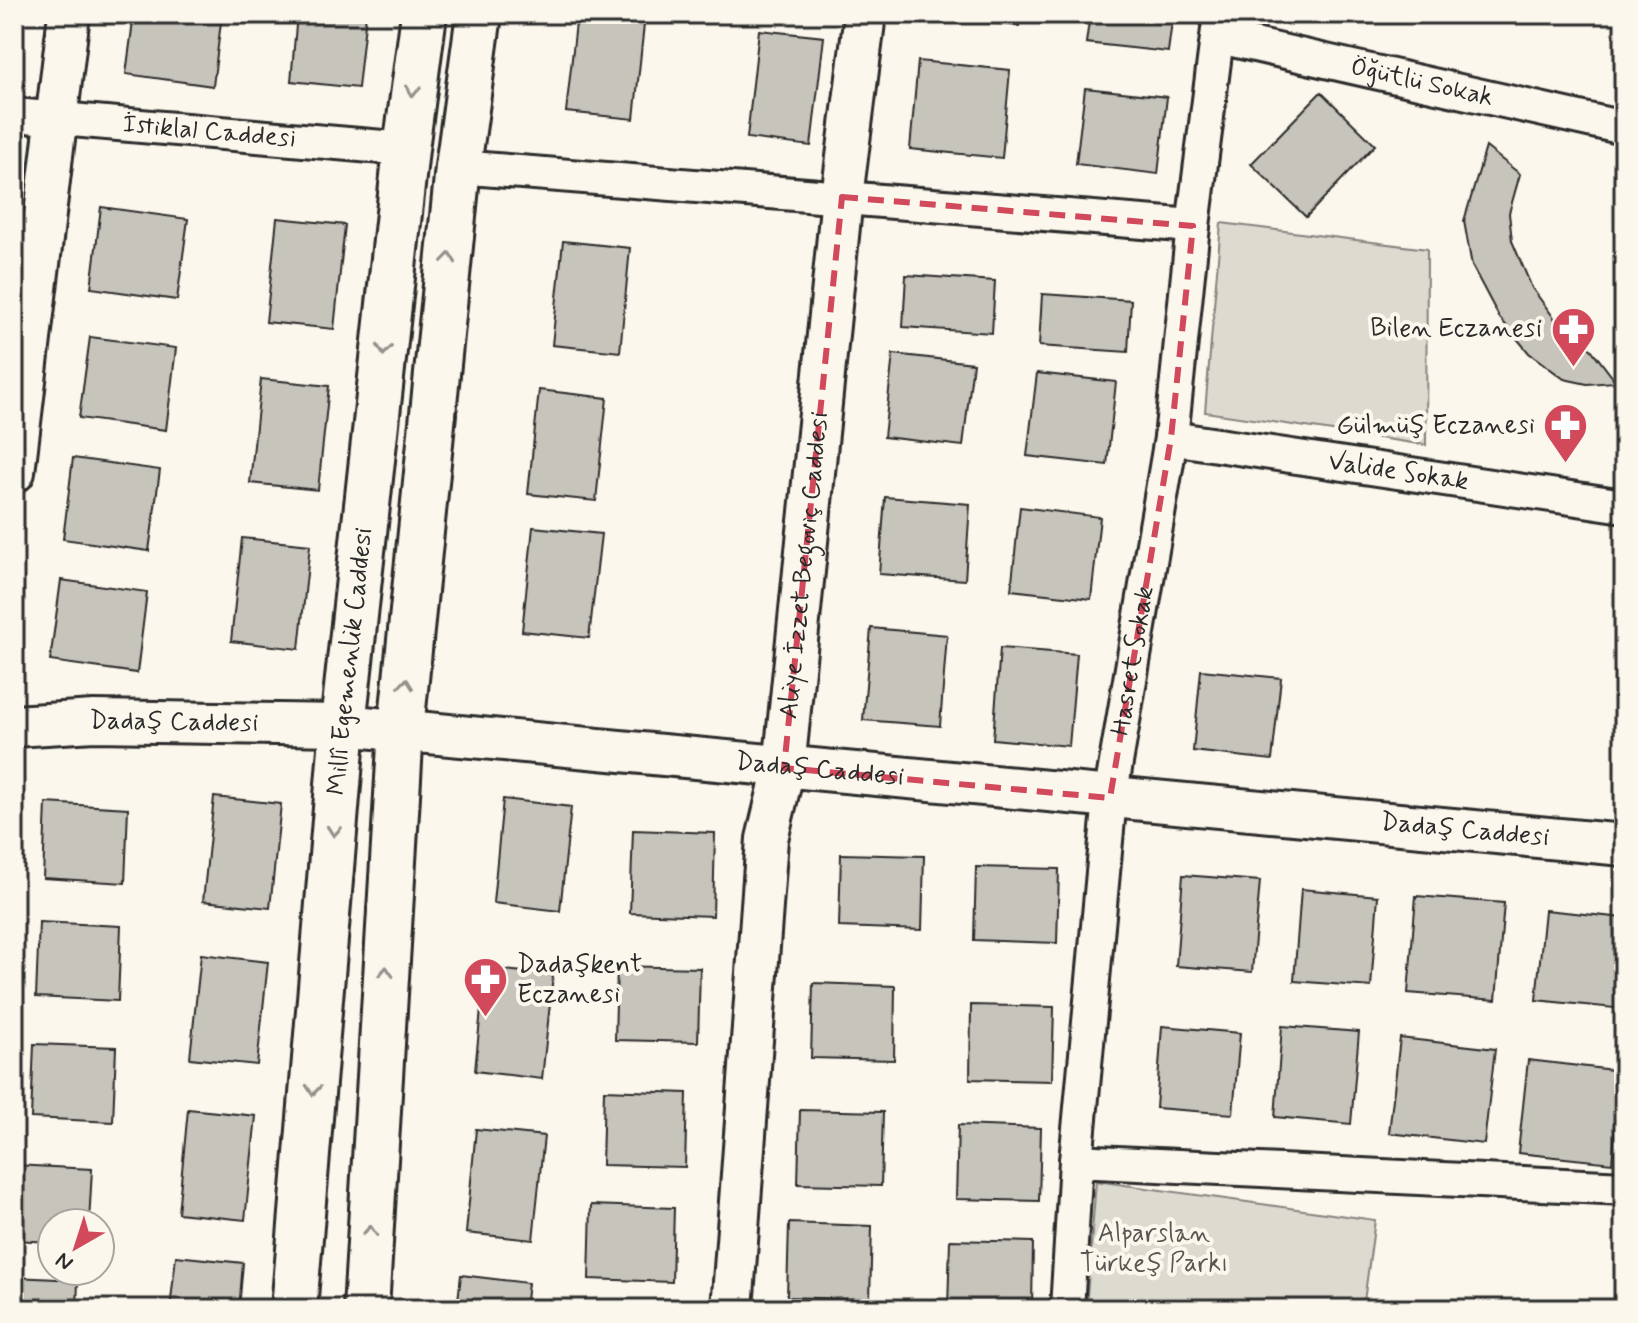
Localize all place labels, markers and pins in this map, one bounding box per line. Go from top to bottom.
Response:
pharmacy icon: Bilen Eczanesi [1549,305,1597,368]
place label: Bilen Eczanesi [1370,312,1542,346]
pharmacy icon: Gülmüş Eczanesi [1542,402,1590,465]
place label: Gülmüş Eczanesi [1337,409,1535,443]
place label: Dadaşkent Eczanesi [517,948,642,1012]
pharmacy icon: Dadaşkent Eczanesi [462,956,510,1019]

